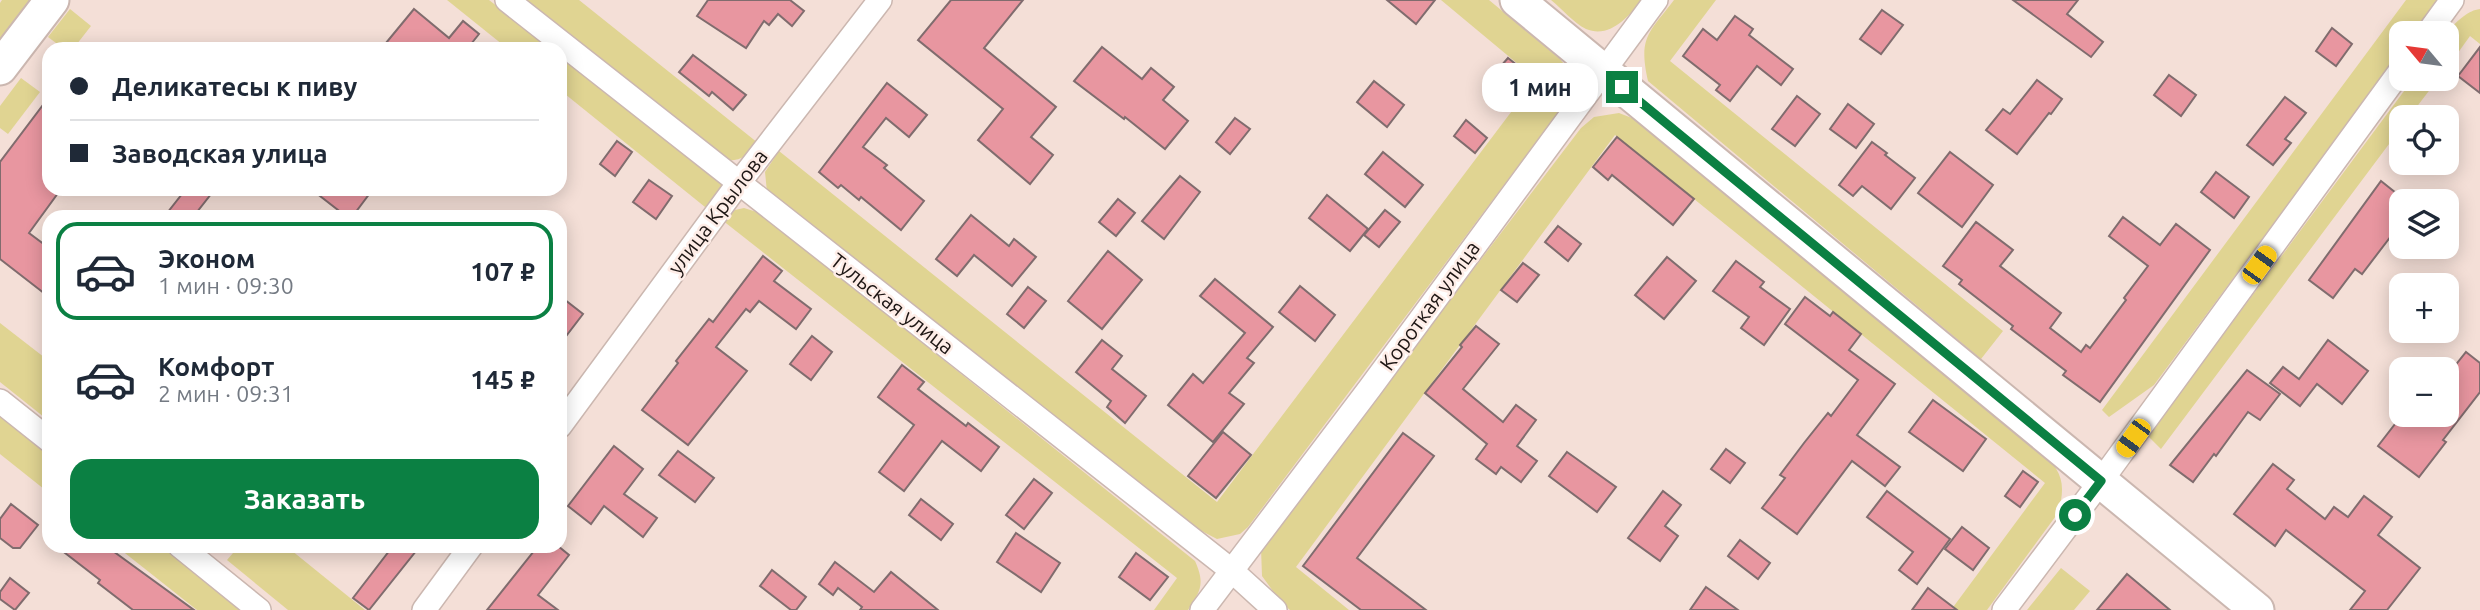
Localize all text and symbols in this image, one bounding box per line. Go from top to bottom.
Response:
north arrow [2389,21,2459,91]
map controls [2389,21,2459,427]
callout: 1 мин [1482,62,1598,112]
route end [1606,71,1638,103]
text: Деликатесы к пиву [112,72,357,101]
text: 1 мин [1508,75,1572,100]
button: locate [2389,105,2459,175]
text: Заводская улица [112,139,328,168]
street label: улица Крылова [662,144,772,278]
button: layers [2389,189,2459,259]
street label: Короткая улица [1374,236,1484,375]
icon: car [74,240,137,303]
car [2239,242,2280,288]
text: Эконом [158,244,255,273]
street label: Тульская улица [826,248,959,359]
text: 107 ₽ [470,257,535,286]
text: 1 мин · 09:30 [158,273,294,298]
button: + [2389,273,2459,343]
icon: car [74,348,137,411]
text: Комфорт [158,352,274,381]
button: − [2389,357,2459,427]
text: 145 ₽ [470,365,535,394]
text: 2 мин · 09:31 [158,381,294,406]
car [2113,415,2154,461]
button: Заказать [70,459,539,539]
route start [2059,499,2091,531]

